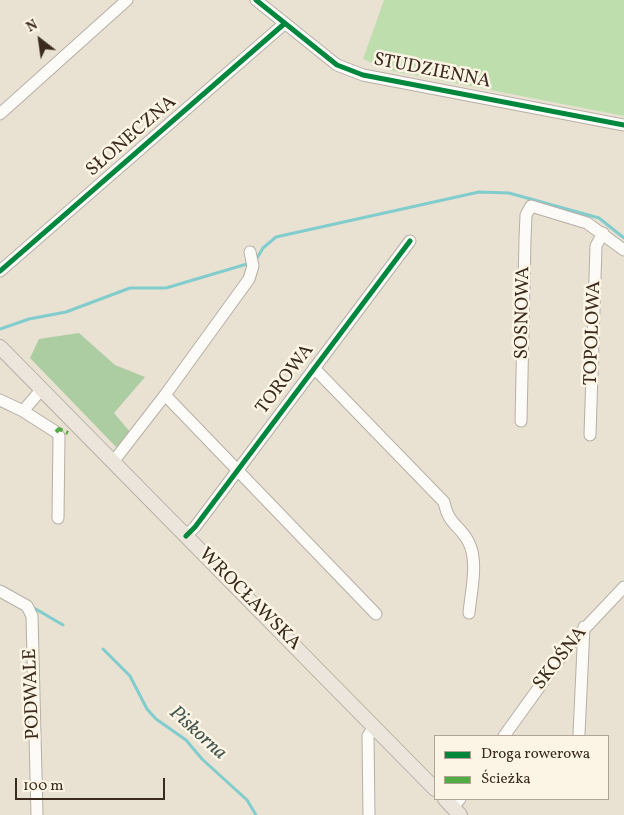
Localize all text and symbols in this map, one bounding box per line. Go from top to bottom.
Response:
north arrow [15,15,65,65]
text: N [23,16,41,37]
street label: STUDZIENNA [371,49,493,95]
street label: SŁONECZNA [82,92,182,182]
street label: SOSNOWA [512,266,536,360]
street label: TOPOLOWA [581,280,607,386]
street label: TOROWA [252,340,320,420]
street label: WROCŁAWSKA [193,544,305,656]
street label: SKOŚNA [529,623,593,695]
street label: PODWALE [20,648,46,740]
water label: Piskorna [163,702,231,766]
legend [434,735,609,800]
text: Droga rowerowa [481,744,590,765]
scale bar [18,768,168,800]
text: Ścieżka [481,769,531,790]
text: 100 m [23,776,63,797]

